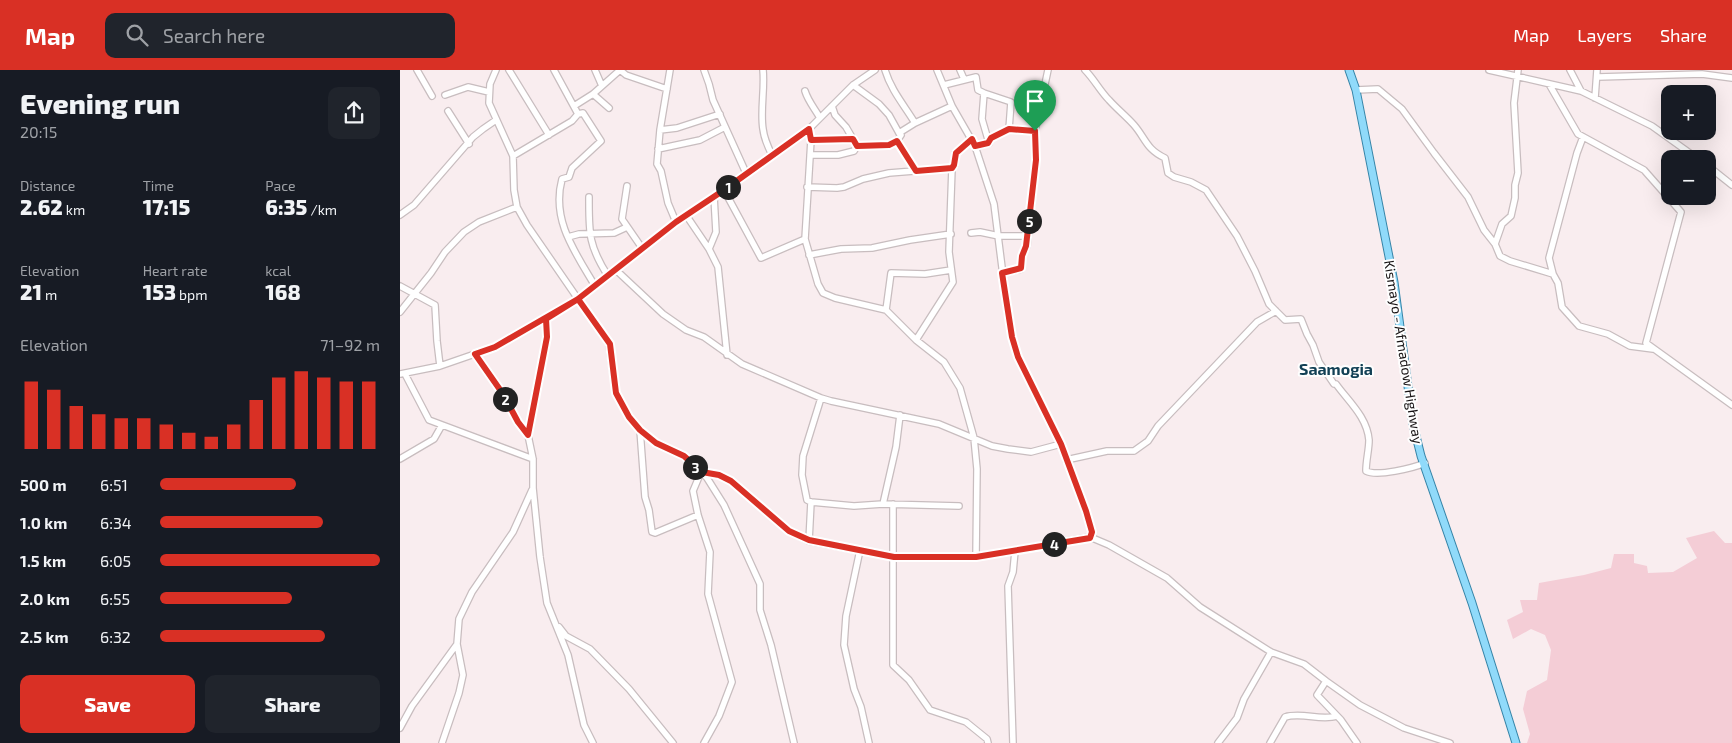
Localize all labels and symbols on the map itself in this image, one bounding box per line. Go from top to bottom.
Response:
pin [1014,80,1056,131]
pin: 1 [716,174,740,200]
pin: 5 [1016,208,1042,234]
street label: Kismayo - Afmadow Highway [1381,259,1427,446]
district label: Saamogia [1299,359,1373,378]
pin: 2 [492,386,518,412]
pin: 3 [682,454,708,480]
pin: 4 [1042,532,1066,556]

